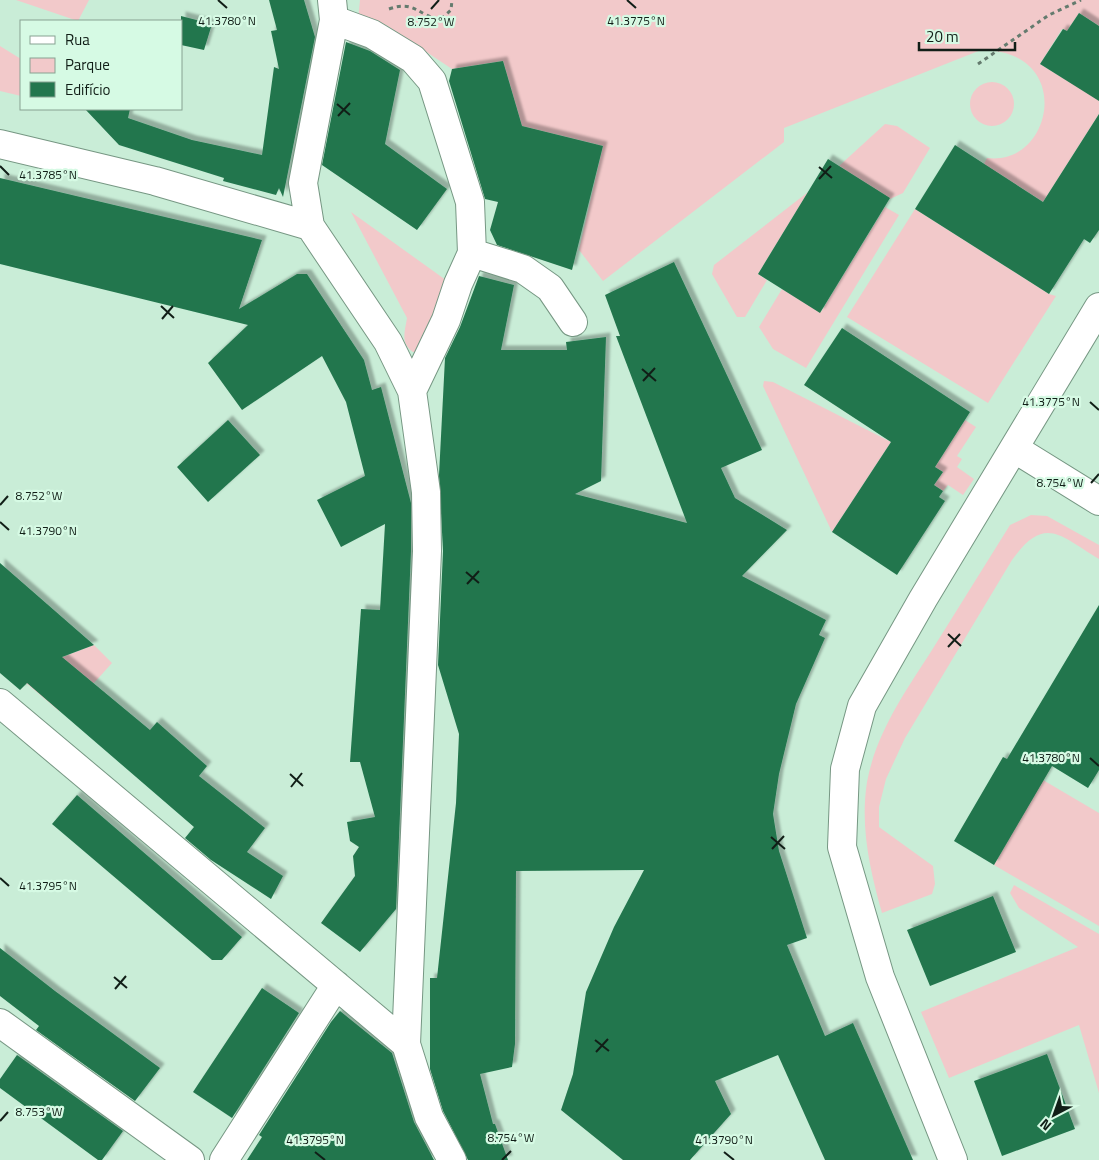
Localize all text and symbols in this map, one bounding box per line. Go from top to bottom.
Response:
text: 41.3780°N [198,11,256,30]
text: 41.3775°N [607,11,665,30]
text: 8.752°W [408,12,455,31]
legend [20,20,182,110]
scale bar [919,20,1015,52]
text: 20 m [926,25,959,48]
text: Rua [65,28,90,51]
text: Parque [65,53,110,76]
text: Edifício [65,78,110,101]
text: 41.3785°N [19,165,77,184]
text: 41.3775°N [1022,392,1080,411]
text: 8.754°W [1037,473,1084,492]
text: 8.752°W [16,486,63,505]
text: 41.3790°N [19,521,77,540]
text: 41.3780°N [1022,748,1080,767]
text: 41.3795°N [19,876,77,895]
north arrow [1029,1090,1079,1140]
text: 8.753°W [16,1102,63,1121]
text: N [1035,1114,1056,1136]
text: 8.754°W [488,1128,535,1147]
text: 41.3795°N [286,1130,344,1149]
text: 41.3790°N [695,1130,753,1149]

